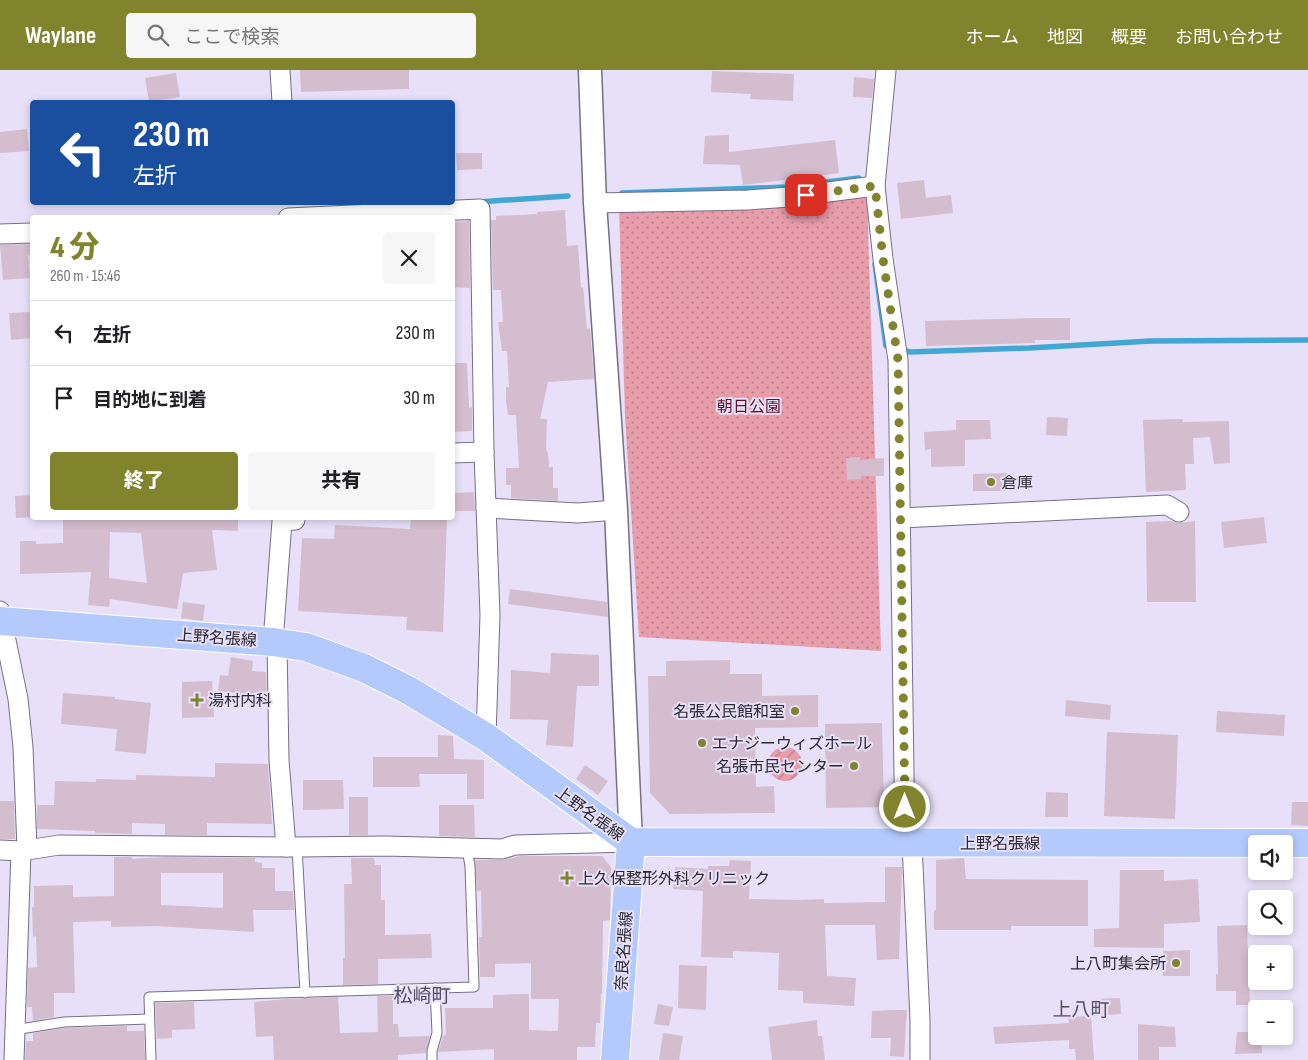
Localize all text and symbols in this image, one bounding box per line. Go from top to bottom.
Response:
search box [126,13,476,58]
text: Waylane [25,21,96,50]
icon: search [144,21,172,49]
text: ここで検索 [184,26,279,49]
text: ホーム [966,27,1019,48]
text: 地図 [1047,27,1083,48]
text: 概要 [1111,27,1147,48]
text: お問い合わせ [1175,27,1283,48]
text: 230 m [133,114,209,157]
icon: left [50,120,115,185]
text: 左折 [133,163,177,190]
pin [785,174,827,216]
icon: arrive [792,181,820,209]
text: 4 分 [50,230,99,266]
button: close [383,232,435,284]
text: 260 m · 15:46 [50,267,121,286]
icon: left [50,319,78,347]
text: 230 m [395,322,435,345]
text: 左折 [93,324,131,347]
icon: arrive [50,384,78,412]
text: 30 m [403,387,435,410]
text: 目的地に到着 [93,389,207,412]
park label: 朝日公園 [717,398,781,417]
button: 終了 [50,452,238,510]
button: 共有 [248,452,435,510]
place label: 倉庫 [1001,474,1033,493]
marker: 倉庫 [985,476,997,488]
street label: 上野名張線 [176,626,257,651]
place label: 湯村内科 [208,692,272,711]
marker: 湯村内科 [190,693,204,707]
place label: 名張公民館和室 [673,703,785,722]
marker: 名張公民館和室 [789,705,801,717]
place label: エナジーウィズホール [712,735,872,754]
marker: エナジーウィズホール [696,737,708,749]
place label: 名張市民センター [716,758,844,777]
marker: 名張市民センター [848,760,860,772]
position arrow [878,780,930,832]
street label: 上野名張線 [551,783,627,845]
street label: 上野名張線 [960,835,1040,854]
map controls [1248,835,1293,1045]
button: sound [1248,835,1293,880]
place label: 上久保整形外科クリニック [578,870,770,889]
marker: 上久保整形外科クリニック [560,871,574,885]
button: search [1248,890,1293,935]
street label: 奈良名張線 [612,911,637,992]
button: + [1248,945,1293,990]
place label: 上八町集会所 [1070,955,1166,974]
marker: 上八町集会所 [1170,957,1182,969]
district label: 松崎町 [393,985,451,1008]
district label: 上八町 [1052,999,1110,1022]
button: − [1248,1000,1293,1045]

